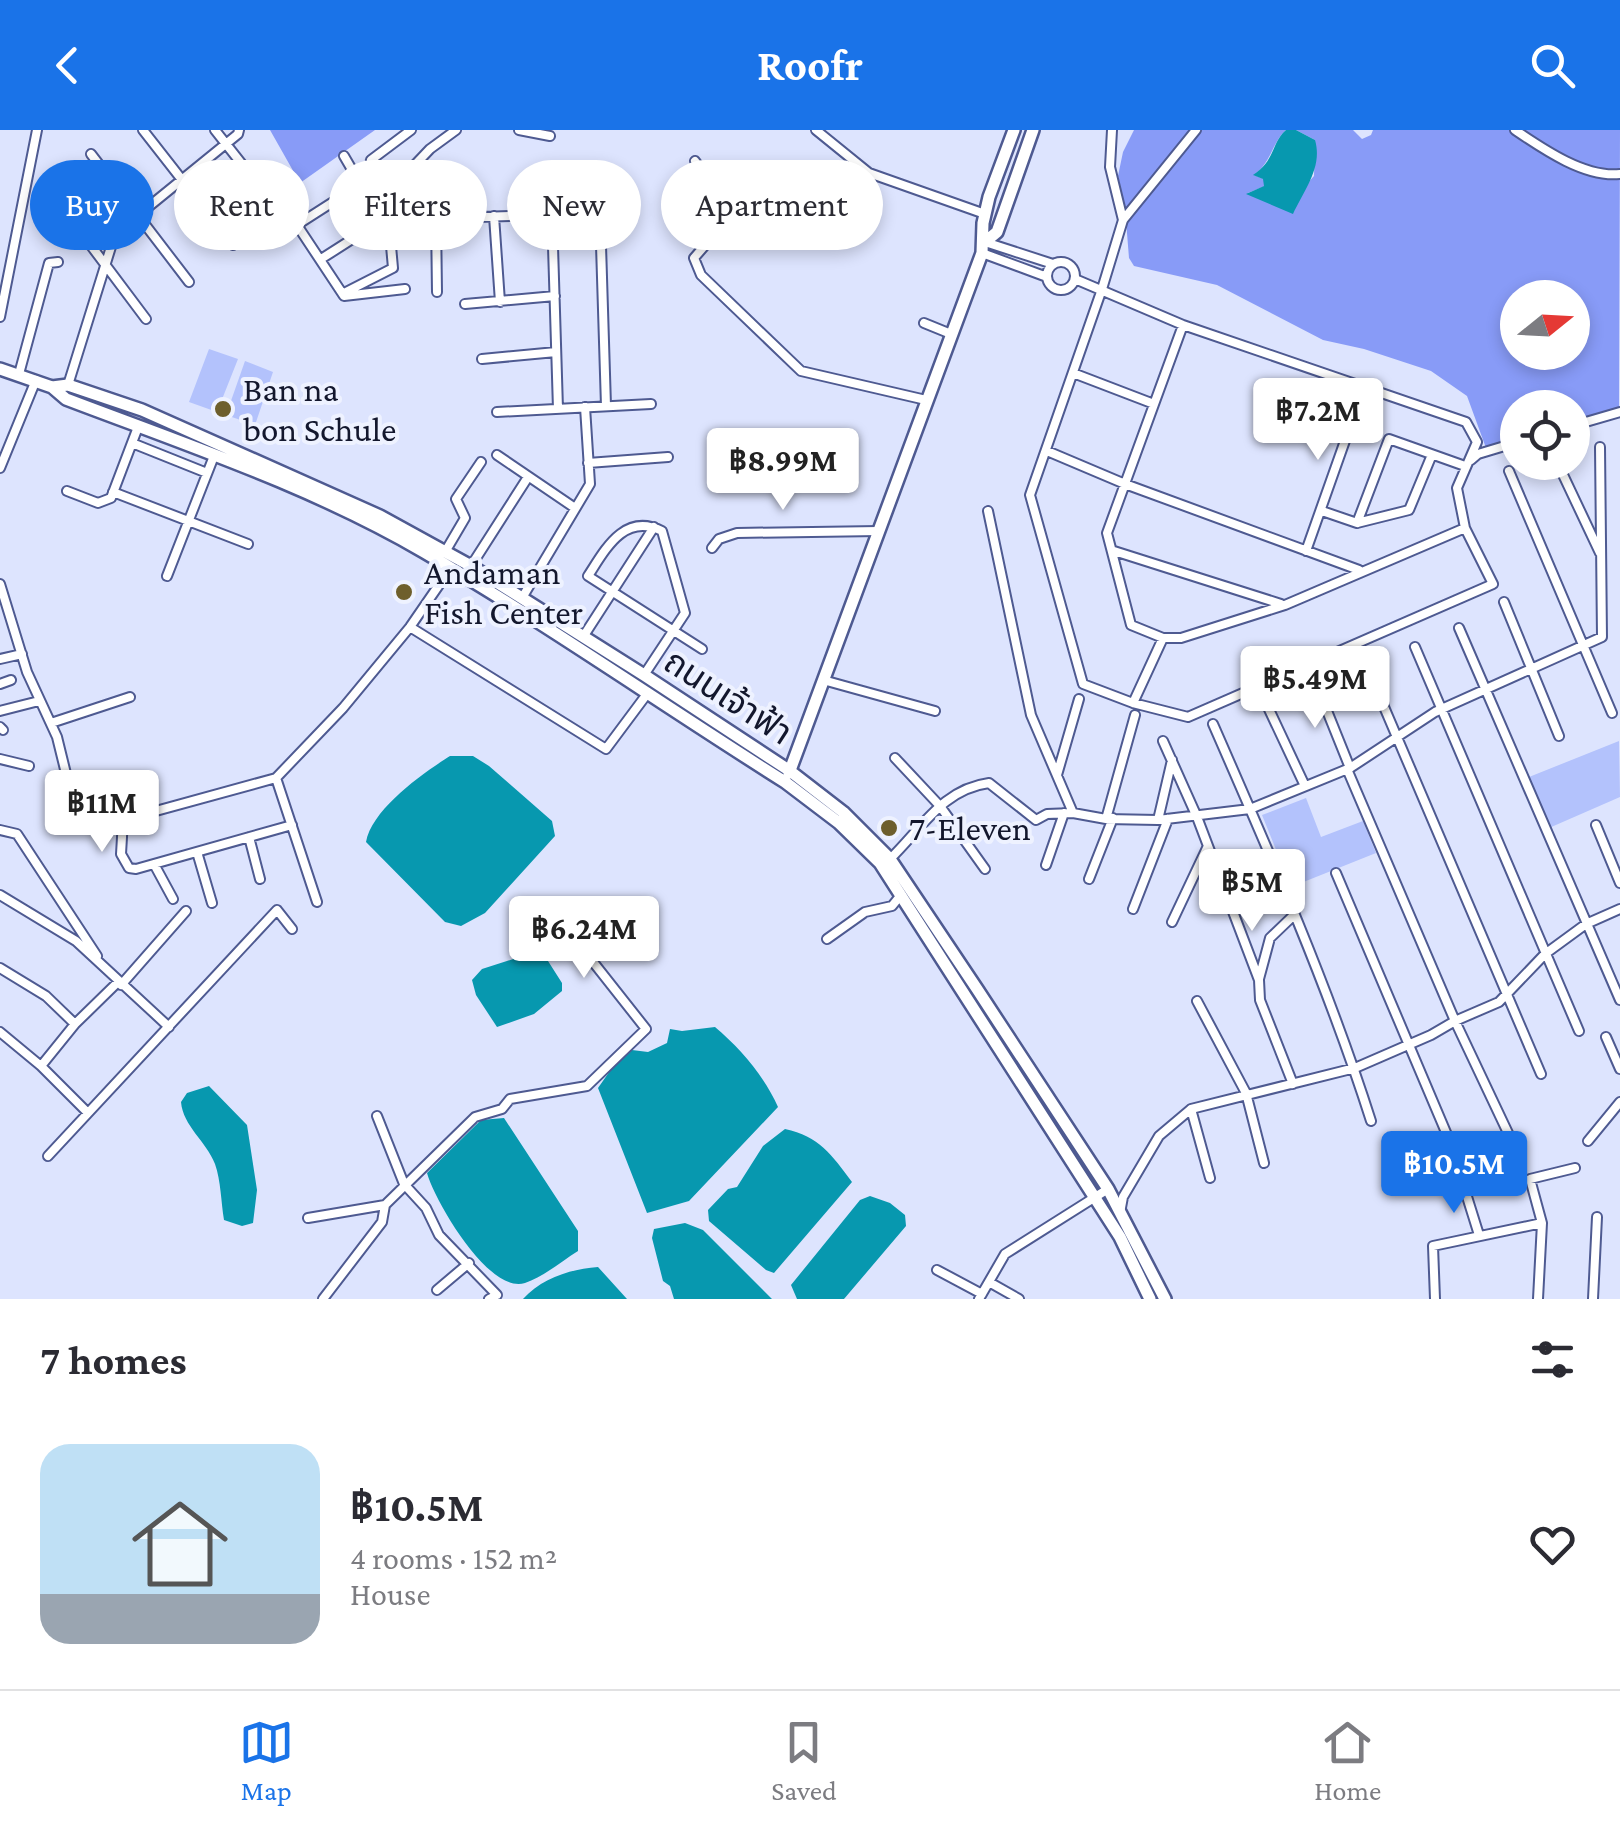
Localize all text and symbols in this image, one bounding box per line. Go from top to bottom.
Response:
icon: back [40,38,95,93]
icon: search [1525,38,1580,93]
text: Roofr [757,40,863,90]
chip: Buy [30,160,154,250]
chip: Rent [174,160,309,250]
chip: Filters [329,160,487,250]
chip: New [507,160,641,250]
chip: Apartment [661,160,883,250]
north arrow [1500,280,1590,370]
map controls [1500,280,1590,480]
place label: Ban na bon Schule [243,370,396,449]
pin: ฿7.2M [1248,378,1388,463]
button: locate [1500,390,1590,480]
text: ฿7.2M [1275,392,1361,428]
marker: Ban na bon Schule [212,398,234,420]
pin: ฿8.99M [702,428,864,513]
text: ฿8.99M [729,442,837,478]
place label: Andaman Fish Center [424,553,583,632]
marker: Andaman Fish Center [393,581,415,603]
street label: ถนนเจ้าฟ้า [657,641,799,753]
pin: ฿5.49M [1234,646,1396,731]
text: ฿5.49M [1263,660,1367,696]
pin: ฿11M [43,770,161,855]
text: ฿11M [67,784,137,820]
place label: 7-Eleven [909,809,1031,848]
marker: 7-Eleven [878,817,900,839]
pin: ฿5M [1204,849,1300,934]
text: ฿5M [1221,863,1283,899]
pin: ฿6.24M [503,896,665,981]
text: ฿6.24M [531,910,637,946]
pin: ฿10.5M [1373,1131,1535,1216]
text: ฿10.5M [1403,1145,1505,1181]
icon: filters [1525,1332,1580,1387]
text: 7 homes [40,1336,187,1383]
text: ฿10.5M [350,1483,483,1530]
icon: home [120,1484,240,1604]
icon: heart [1525,1517,1580,1572]
text: 4 rooms · 152 m² [350,1540,557,1576]
text: House [350,1576,430,1612]
tab: Map [239,1715,294,1806]
tab: Saved [771,1715,837,1806]
tab: Home [1314,1715,1381,1806]

